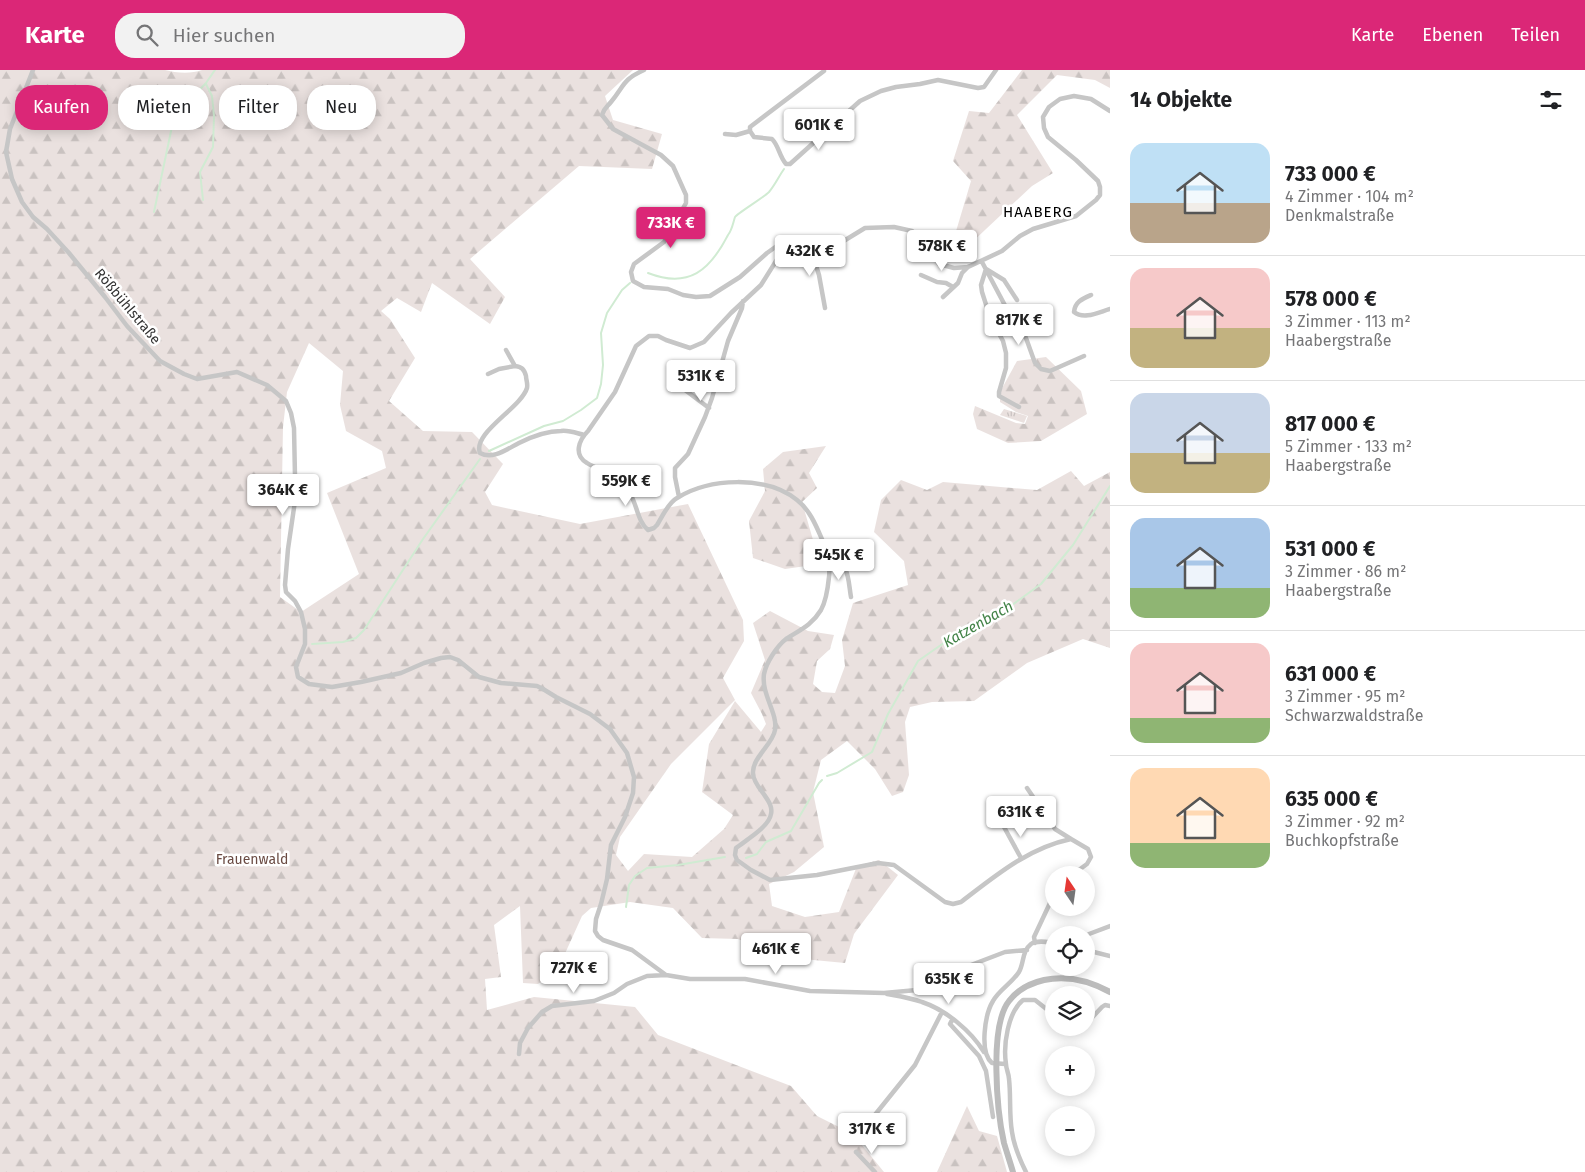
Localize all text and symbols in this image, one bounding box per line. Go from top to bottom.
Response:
search box [115,13,465,58]
text: Karte [25,21,85,49]
icon: search [133,21,161,49]
text: Hier suchen [173,24,275,47]
text: Karte [1351,24,1394,46]
text: Ebenen [1422,24,1483,46]
text: Teilen [1511,24,1560,46]
chip: Kaufen [15,85,108,130]
chip: Mieten [118,85,209,130]
chip: Filter [219,85,297,130]
chip: Neu [307,85,376,130]
icon: filters [1537,86,1565,114]
text: 14 Objekte [1130,87,1232,113]
pin: 601K € [778,108,860,151]
text: 601K € [795,115,843,134]
text: 733 000 € [1285,161,1376,187]
icon: home [1170,163,1230,223]
text: 4 Zimmer · 104 m² [1285,187,1414,206]
district label: HAABERG [1003,203,1073,221]
pin: 733K € [630,206,712,249]
text: Denkmalstraße [1285,206,1394,225]
text: 733K € [647,213,695,232]
pin: 578K € [901,230,983,272]
pin: 432K € [769,234,851,277]
text: 578K € [918,236,966,255]
text: 432K € [786,241,834,260]
street label: Rößbühlstraße [91,265,164,348]
text: 578 000 € [1285,286,1377,312]
icon: home [1170,288,1230,348]
pin: 817K € [978,304,1060,346]
text: 817K € [995,310,1043,329]
text: 3 Zimmer · 113 m² [1285,312,1411,331]
text: Haabergstraße [1285,331,1391,350]
pin: 531K € [660,360,742,402]
text: 531K € [677,366,725,385]
text: 817 000 € [1285,411,1375,437]
icon: home [1170,413,1230,473]
text: 5 Zimmer · 133 m² [1285,437,1412,456]
text: Haabergstraße [1285,456,1391,475]
pin: 559K € [585,464,667,507]
text: 559K € [601,471,651,490]
pin: 364K € [242,474,324,516]
text: 364K € [258,480,308,499]
text: 531 000 € [1285,536,1376,562]
pin: 545K € [798,538,880,581]
icon: home [1170,538,1230,598]
text: 545K € [814,545,864,564]
text: 3 Zimmer · 86 m² [1285,562,1406,581]
text: Haabergstraße [1285,581,1391,600]
water label: Katzenbach [940,597,1016,651]
text: 631 000 € [1285,661,1376,687]
icon: home [1170,663,1230,723]
text: 3 Zimmer · 95 m² [1285,687,1405,706]
text: Schwarzwaldstraße [1285,706,1424,725]
text: 635 000 € [1285,786,1378,812]
icon: home [1170,788,1230,848]
pin: 631K € [980,796,1062,838]
text: 631K € [997,802,1045,821]
text: 3 Zimmer · 92 m² [1285,812,1405,831]
text: Buchkopfstraße [1285,831,1399,850]
park label: Frauenwald [216,851,288,868]
north arrow [1045,866,1095,916]
map controls [1045,866,1095,1156]
button: locate [1045,926,1095,976]
pin: 461K € [735,932,817,975]
text: 461K € [752,939,800,958]
pin: 727K € [533,952,615,994]
text: 727K € [551,958,597,977]
pin: 635K € [908,962,990,1005]
text: 635K € [924,969,974,988]
button: layers [1045,986,1095,1036]
button: + [1045,1046,1095,1096]
button: − [1045,1106,1095,1156]
pin: 317K € [831,1112,913,1155]
text: 317K € [849,1119,895,1138]

